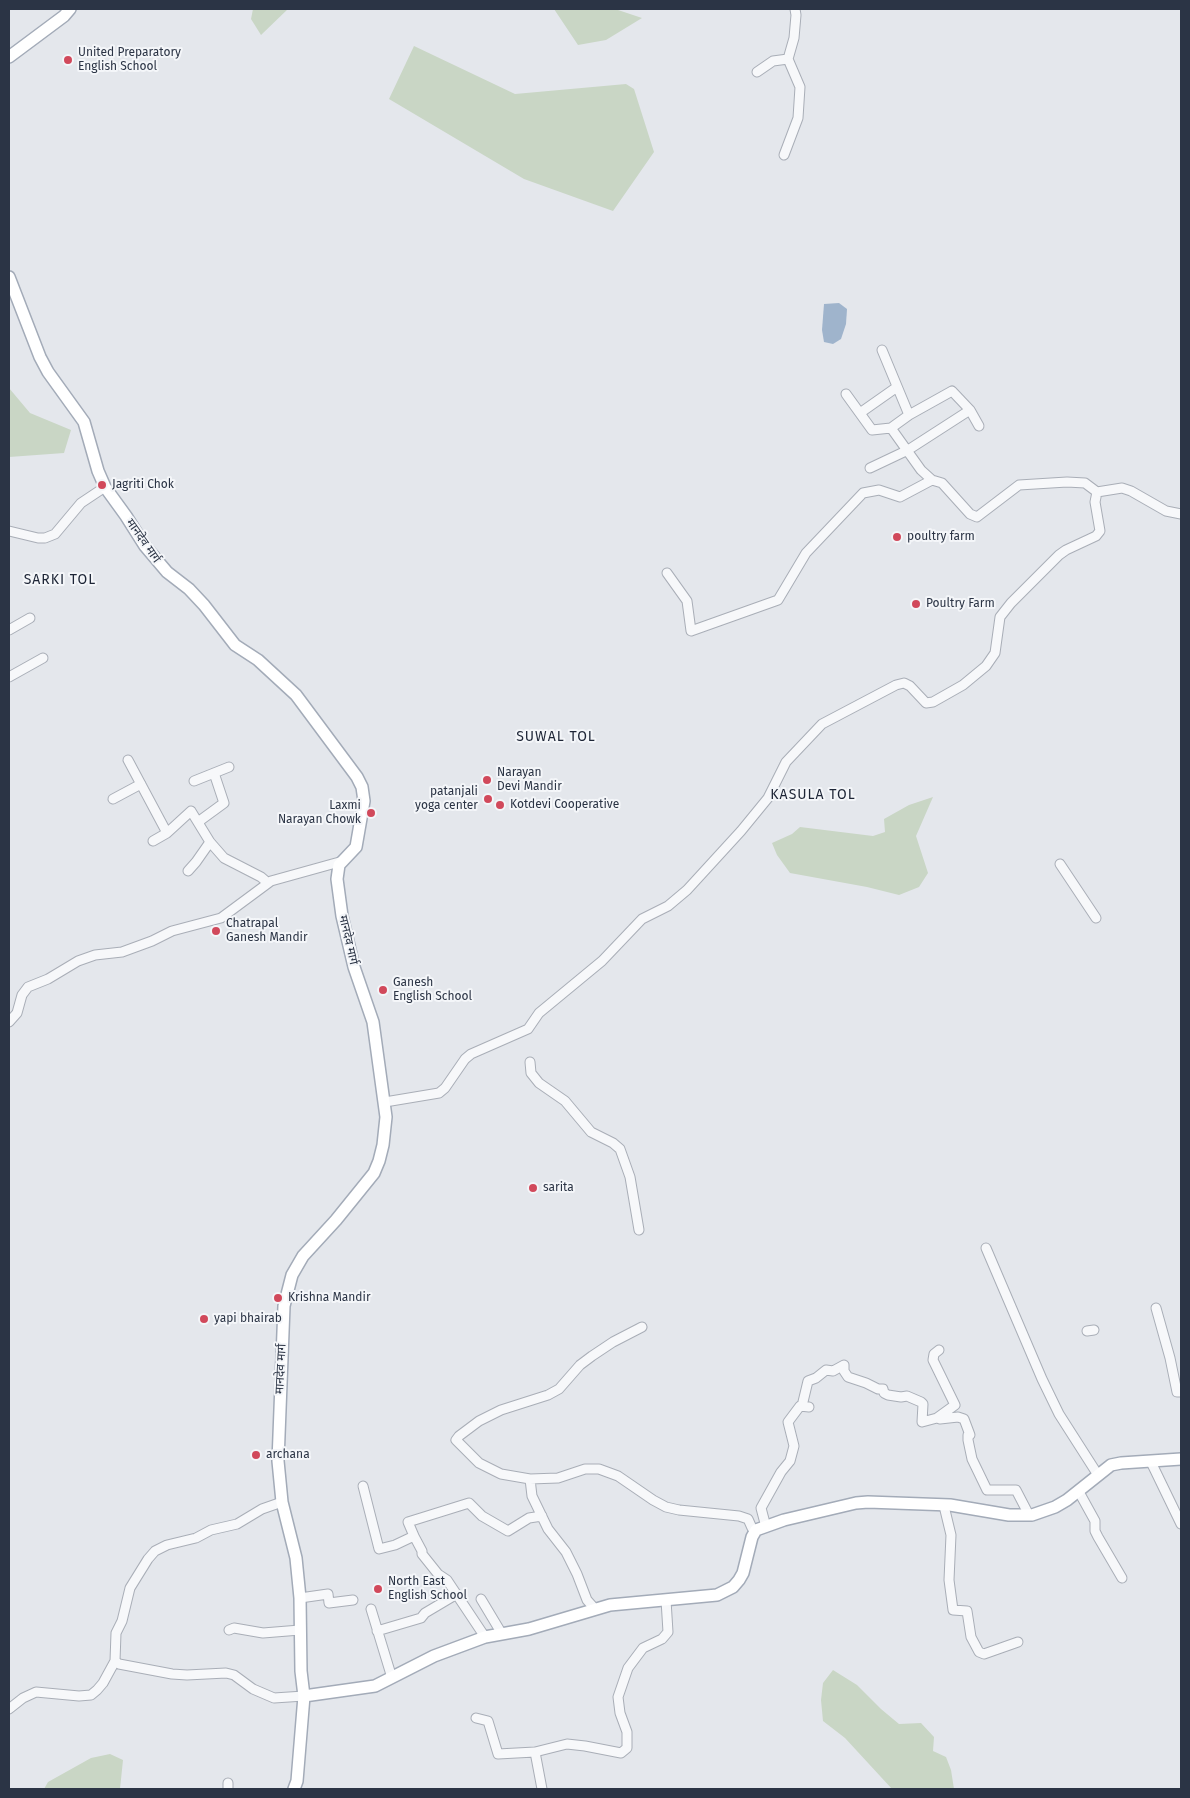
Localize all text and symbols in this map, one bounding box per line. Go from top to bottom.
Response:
place label: United Preparatory English School [78,46,181,74]
marker: United Preparatory English School [62,54,74,66]
place label: Jagriti Chok [112,478,174,492]
marker: Jagriti Chok [96,479,108,491]
street label: मानदेव मार्ग [123,516,163,566]
place label: poultry farm [907,530,975,544]
marker: poultry farm [891,531,903,543]
district label: SARKI TOL [23,572,97,588]
place label: Poultry Farm [926,597,995,611]
marker: Poultry Farm [910,598,922,610]
district label: SUWAL TOL [515,729,597,745]
place label: Narayan Devi Mandir [497,766,562,794]
marker: Narayan Devi Mandir [481,774,493,786]
place label: patanjali yoga center [415,785,478,813]
district label: KASULA TOL [769,787,857,803]
marker: patanjali yoga center [482,793,494,805]
place label: Kotdevi Cooperative [510,798,619,812]
place label: Laxmi Narayan Chowk [278,799,361,827]
marker: Kotdevi Cooperative [494,799,506,811]
marker: Laxmi Narayan Chowk [365,807,377,819]
street label: मानदेव मार्ग [335,914,361,966]
place label: Chatrapal Ganesh Mandir [226,917,308,945]
marker: Chatrapal Ganesh Mandir [210,925,222,937]
place label: Ganesh English School [393,976,472,1004]
marker: Ganesh English School [377,984,389,996]
place label: sarita [543,1181,574,1195]
marker: sarita [527,1182,539,1194]
place label: Krishna Mandir [288,1291,371,1305]
marker: Krishna Mandir [272,1292,284,1304]
place label: yapi bhairab [214,1312,282,1326]
marker: yapi bhairab [198,1313,210,1325]
street label: मानदेव मार्ग [272,1344,290,1394]
place label: archana [266,1448,310,1462]
marker: archana [250,1449,262,1461]
place label: North East English School [388,1575,467,1603]
marker: North East English School [372,1583,384,1595]

